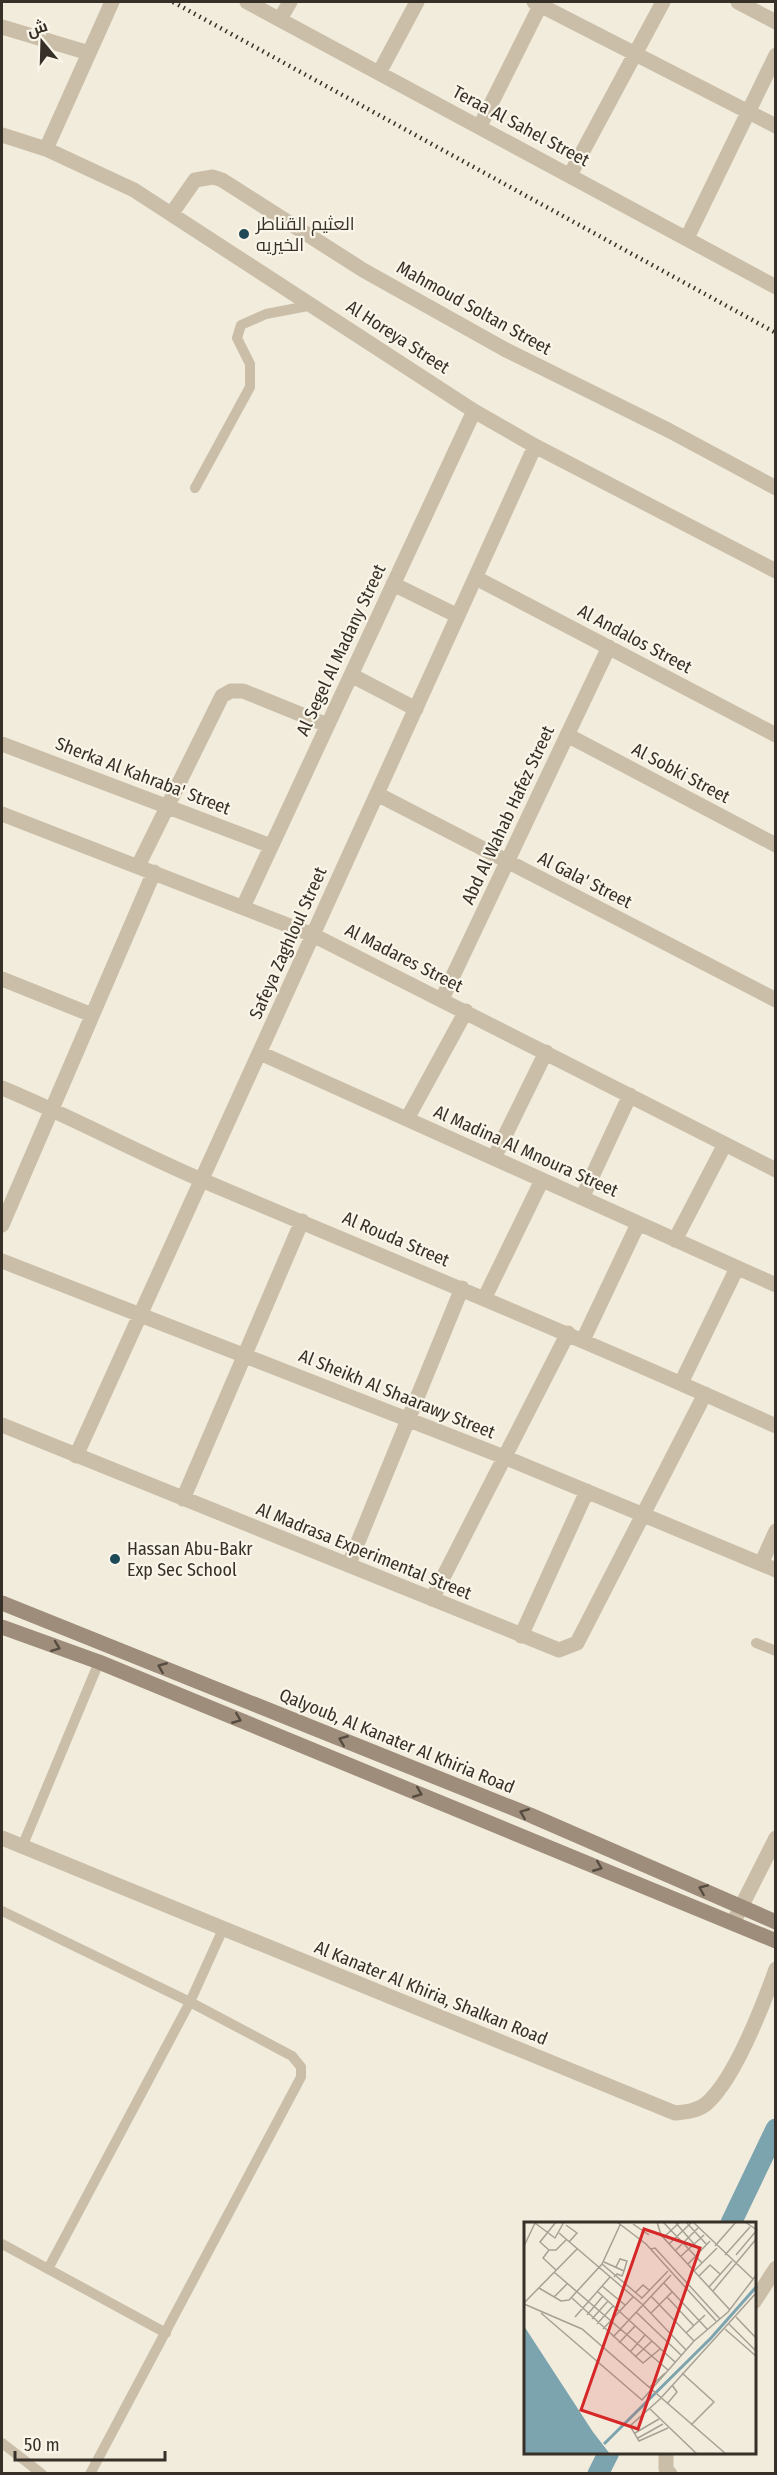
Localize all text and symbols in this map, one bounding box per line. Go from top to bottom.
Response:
north arrow [12,12,72,72]
text: ش [24,16,50,41]
street label: Teraa Al Sahel Street [449,81,593,171]
place label: العثيم القناطر الخيريه [255,213,355,256]
marker: العثيم القناطر الخيريه [237,227,251,241]
street label: Mahmoud Soltan Street [393,256,555,360]
street label: Al Horeya Street [342,296,454,379]
street label: Al Segel Al Madany Street [292,561,390,739]
street label: Al Andalos Street [574,600,696,678]
street label: Abd Al Wahab Hafez Street [457,722,559,908]
street label: Sherka Al Kahraba' Street [52,732,234,820]
street label: Al Sobki Street [628,738,734,808]
street label: Al Gala' Street [534,847,636,913]
street label: Safeya Zaghloul Street [245,863,332,1023]
street label: Al Madares Street [341,919,467,997]
street label: Al Madina Al Mnoura Street [430,1100,622,1202]
street label: Al Rouda Street [339,1207,453,1271]
street label: Al Sheikh Al Shaarawy Street [296,1345,498,1443]
street label: Al Madrasa Experimental Street [253,1498,475,1604]
place label: Hassan Abu-Bakr Exp Sec School [127,1538,253,1581]
marker: Hassan Abu-Bakr Exp Sec School [108,1552,122,1566]
one-way arrow [51,1639,61,1652]
one-way arrow [157,1662,168,1674]
street label: Qalyoub, Al Kanater Al Khiria Road [276,1684,518,1798]
one-way arrow [231,1712,242,1724]
one-way arrow [338,1735,349,1747]
one-way arrow [412,1786,423,1798]
one-way arrow [519,1808,530,1820]
one-way arrow [592,1860,603,1872]
one-way arrow [698,1884,709,1896]
street label: Al Kanater Al Khiria, Shalkan Road [311,1936,551,2050]
inset map [524,2222,756,2454]
scale bar [15,2424,165,2462]
text: 50 m [24,2434,60,2456]

